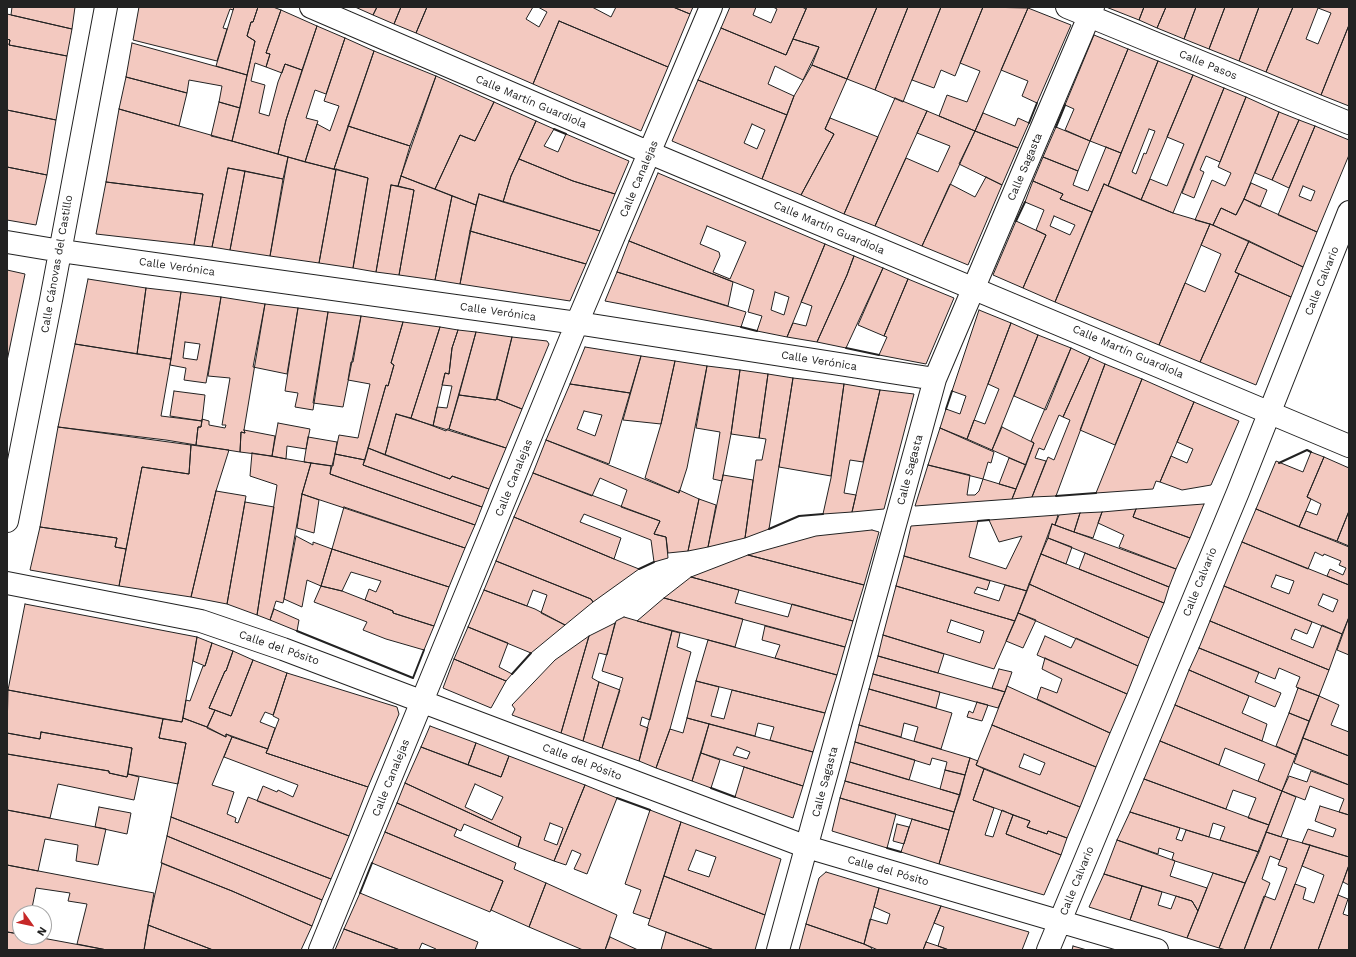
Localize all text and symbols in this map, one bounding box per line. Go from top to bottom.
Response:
street label: Calle Pasos [1177,47,1239,83]
street label: Calle Martín Guardiola [473,73,589,131]
street label: Calle Sagasta [1005,131,1045,203]
street label: Calle Canalejas [617,139,661,219]
street label: Calle Cánovas del Castillo [38,194,76,334]
street label: Calle Martín Guardiola [771,199,887,257]
street label: Calle Calvario [1302,245,1342,317]
street label: Calle Verónica [138,255,216,279]
street label: Calle Verónica [459,300,537,324]
street label: Calle Martín Guardiola [1070,323,1186,381]
street label: Calle Verónica [780,348,858,374]
street label: Calle Sagasta [894,433,926,507]
street label: Calle Canalejas [493,437,535,519]
street label: Calle Calvario [1180,546,1220,618]
street label: Calle del Pósito [237,628,321,668]
street label: Calle Canalejas [370,737,412,819]
street label: Calle del Pósito [540,741,624,783]
street label: Calle Sagasta [809,745,841,819]
street label: Calle Calvario [1057,845,1097,917]
street label: Calle del Pósito [846,853,930,889]
north arrow [12,905,52,945]
text: N [34,924,49,938]

